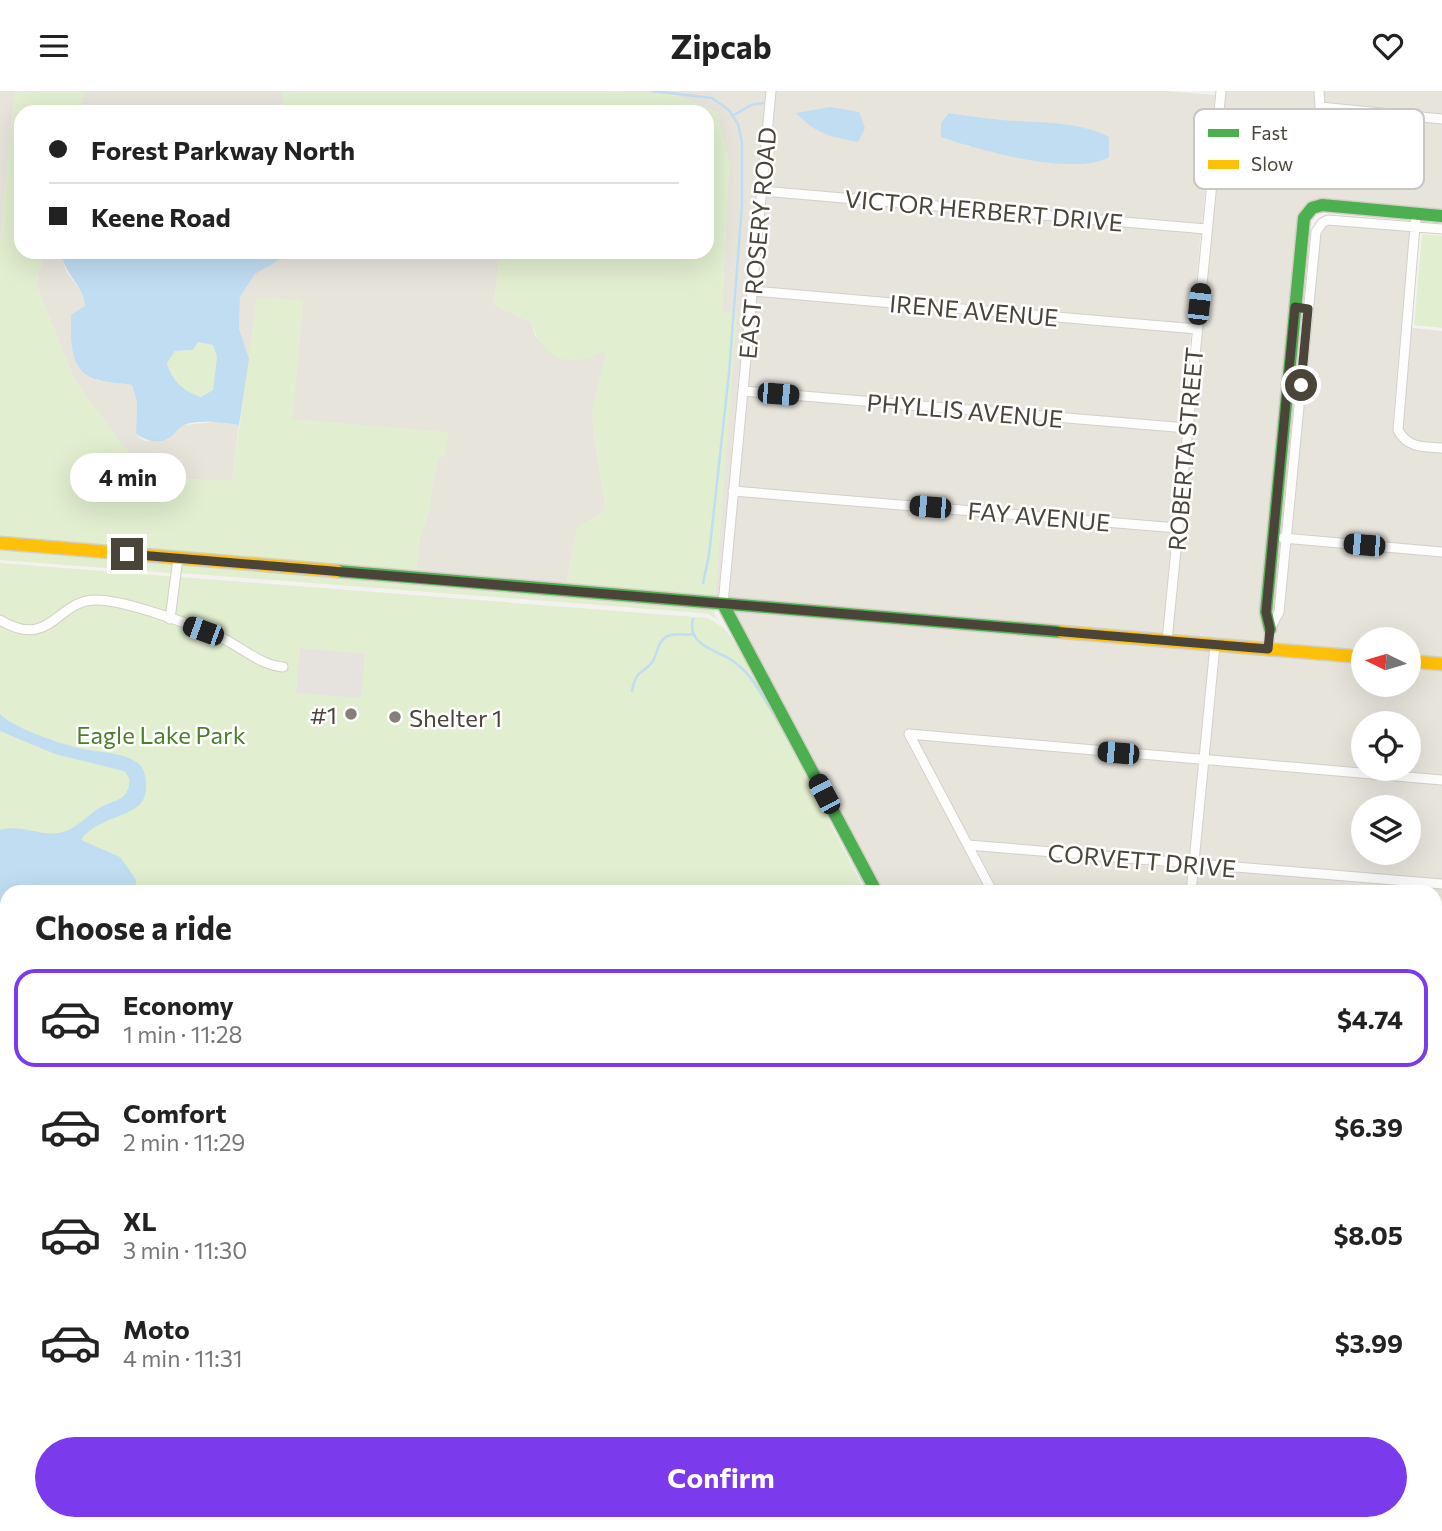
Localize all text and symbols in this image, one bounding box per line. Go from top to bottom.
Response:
text: Zipcab [670,26,772,66]
icon: menu [35,27,73,65]
icon: heart [1369,27,1407,65]
legend [1194,109,1424,189]
text: Fast [1251,121,1288,144]
street label: EAST ROSERY ROAD [732,126,782,360]
text: Forest Parkway North [91,134,355,165]
text: Slow [1251,152,1293,175]
street label: VICTOR HERBERT DRIVE [844,183,1124,237]
text: Keene Road [91,201,231,232]
car [1187,282,1212,326]
street label: IRENE AVENUE [888,288,1060,332]
street label: ROBERTA STREET [1162,346,1208,552]
route start [1285,369,1317,401]
car [757,382,800,406]
street label: PHYLLIS AVENUE [866,387,1064,433]
callout: 4 min [69,453,185,501]
text: 4 min [99,463,157,491]
car [909,495,952,519]
street label: FAY AVENUE [967,495,1111,537]
car [1343,533,1386,557]
route end [111,538,143,570]
car [180,614,227,648]
north arrow [1351,627,1421,697]
map controls [1351,627,1421,865]
place label: #1 [310,700,337,729]
place label: Shelter 1 [409,703,502,732]
marker: #1 [343,706,359,722]
marker: Shelter 1 [387,709,403,725]
button: locate [1351,711,1421,781]
park label: Eagle Lake Park [76,720,246,749]
car [1097,741,1140,765]
car [805,771,844,817]
button: layers [1351,795,1421,865]
street label: CORVETT DRIVE [1047,837,1237,883]
text: Choose a ride [35,907,232,947]
icon: car [39,987,102,1050]
text: Economy [123,989,234,1020]
text: $4.74 [1337,1003,1403,1034]
text: 1 min · 11:28 [123,1020,242,1048]
icon: car [39,1095,102,1158]
text: Comfort [123,1097,226,1128]
text: $6.39 [1334,1111,1403,1142]
text: 2 min · 11:29 [123,1128,245,1156]
icon: car [39,1203,102,1266]
text: XL [123,1205,157,1236]
text: $8.05 [1333,1219,1403,1250]
text: 3 min · 11:30 [123,1236,247,1264]
icon: car [39,1311,102,1374]
text: Moto [123,1313,190,1344]
text: $3.99 [1335,1327,1403,1358]
text: 4 min · 11:31 [123,1344,243,1372]
button: Confirm [35,1437,1407,1517]

